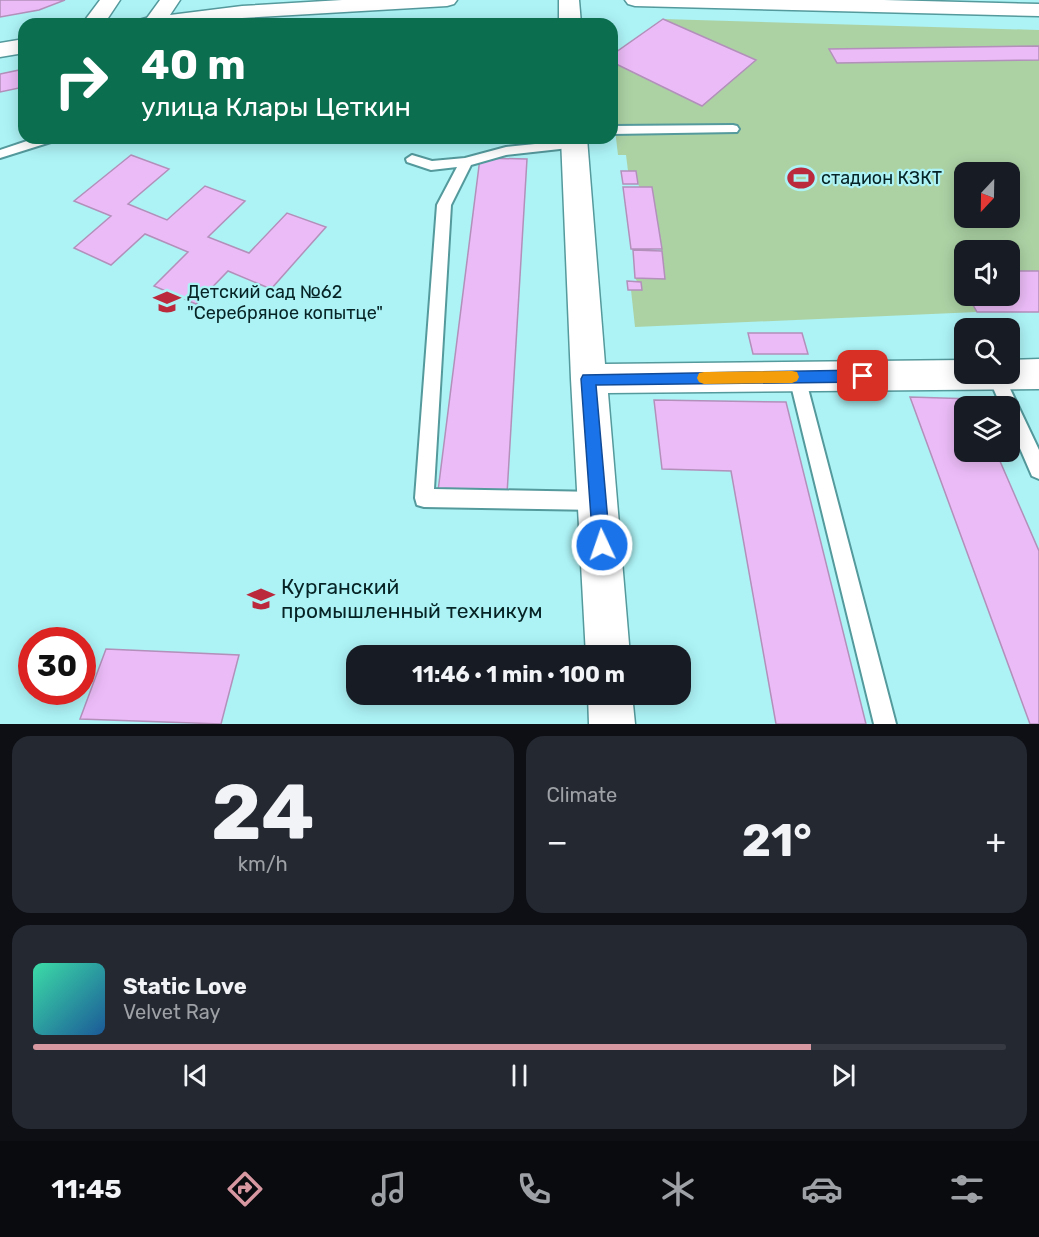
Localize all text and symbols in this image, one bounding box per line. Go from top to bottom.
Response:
text: 40 m [141,40,246,90]
icon: right [42,42,120,120]
text: улица Клары Цеткин [141,91,411,123]
north arrow [954,162,1020,228]
map controls [954,162,1020,462]
sports icon: стадион КЗКТ [786,163,816,193]
place label: стадион КЗКТ [821,167,942,189]
button: sound [954,240,1020,306]
place label: Детский сад №62 "Серебряное копытце" [187,281,383,324]
school or university icon: Детский сад №62 "Серебряное копытце" [152,287,182,317]
button: search [954,318,1020,384]
pin [837,350,888,401]
icon: arrive [846,359,879,392]
button: layers [954,396,1020,462]
position arrow [570,513,634,577]
place label: Курганский промышленный техникум [281,574,543,623]
school or university icon: Курганский промышленный техникум [246,584,276,614]
speed limit sign: 30 [18,627,96,705]
text: 11:46 · 1 min · 100 m [412,661,625,688]
text: 24 [211,766,315,859]
text: Climate [547,783,617,807]
text: 21° [742,814,812,867]
text: − [547,822,568,861]
text: + [985,822,1006,861]
text: km/h [238,852,288,876]
text: Static Love [123,973,247,1000]
text: Velvet Ray [123,1000,221,1024]
icon: previous [179,1059,212,1092]
icon: pause [503,1059,536,1092]
icon: next [827,1059,860,1092]
icon: directions [224,1168,266,1210]
icon: music [368,1168,410,1210]
icon: phone [513,1168,555,1210]
icon: climate [657,1168,699,1210]
icon: car [801,1168,843,1210]
icon: filters [946,1168,988,1210]
text: 11:45 [51,1173,122,1205]

